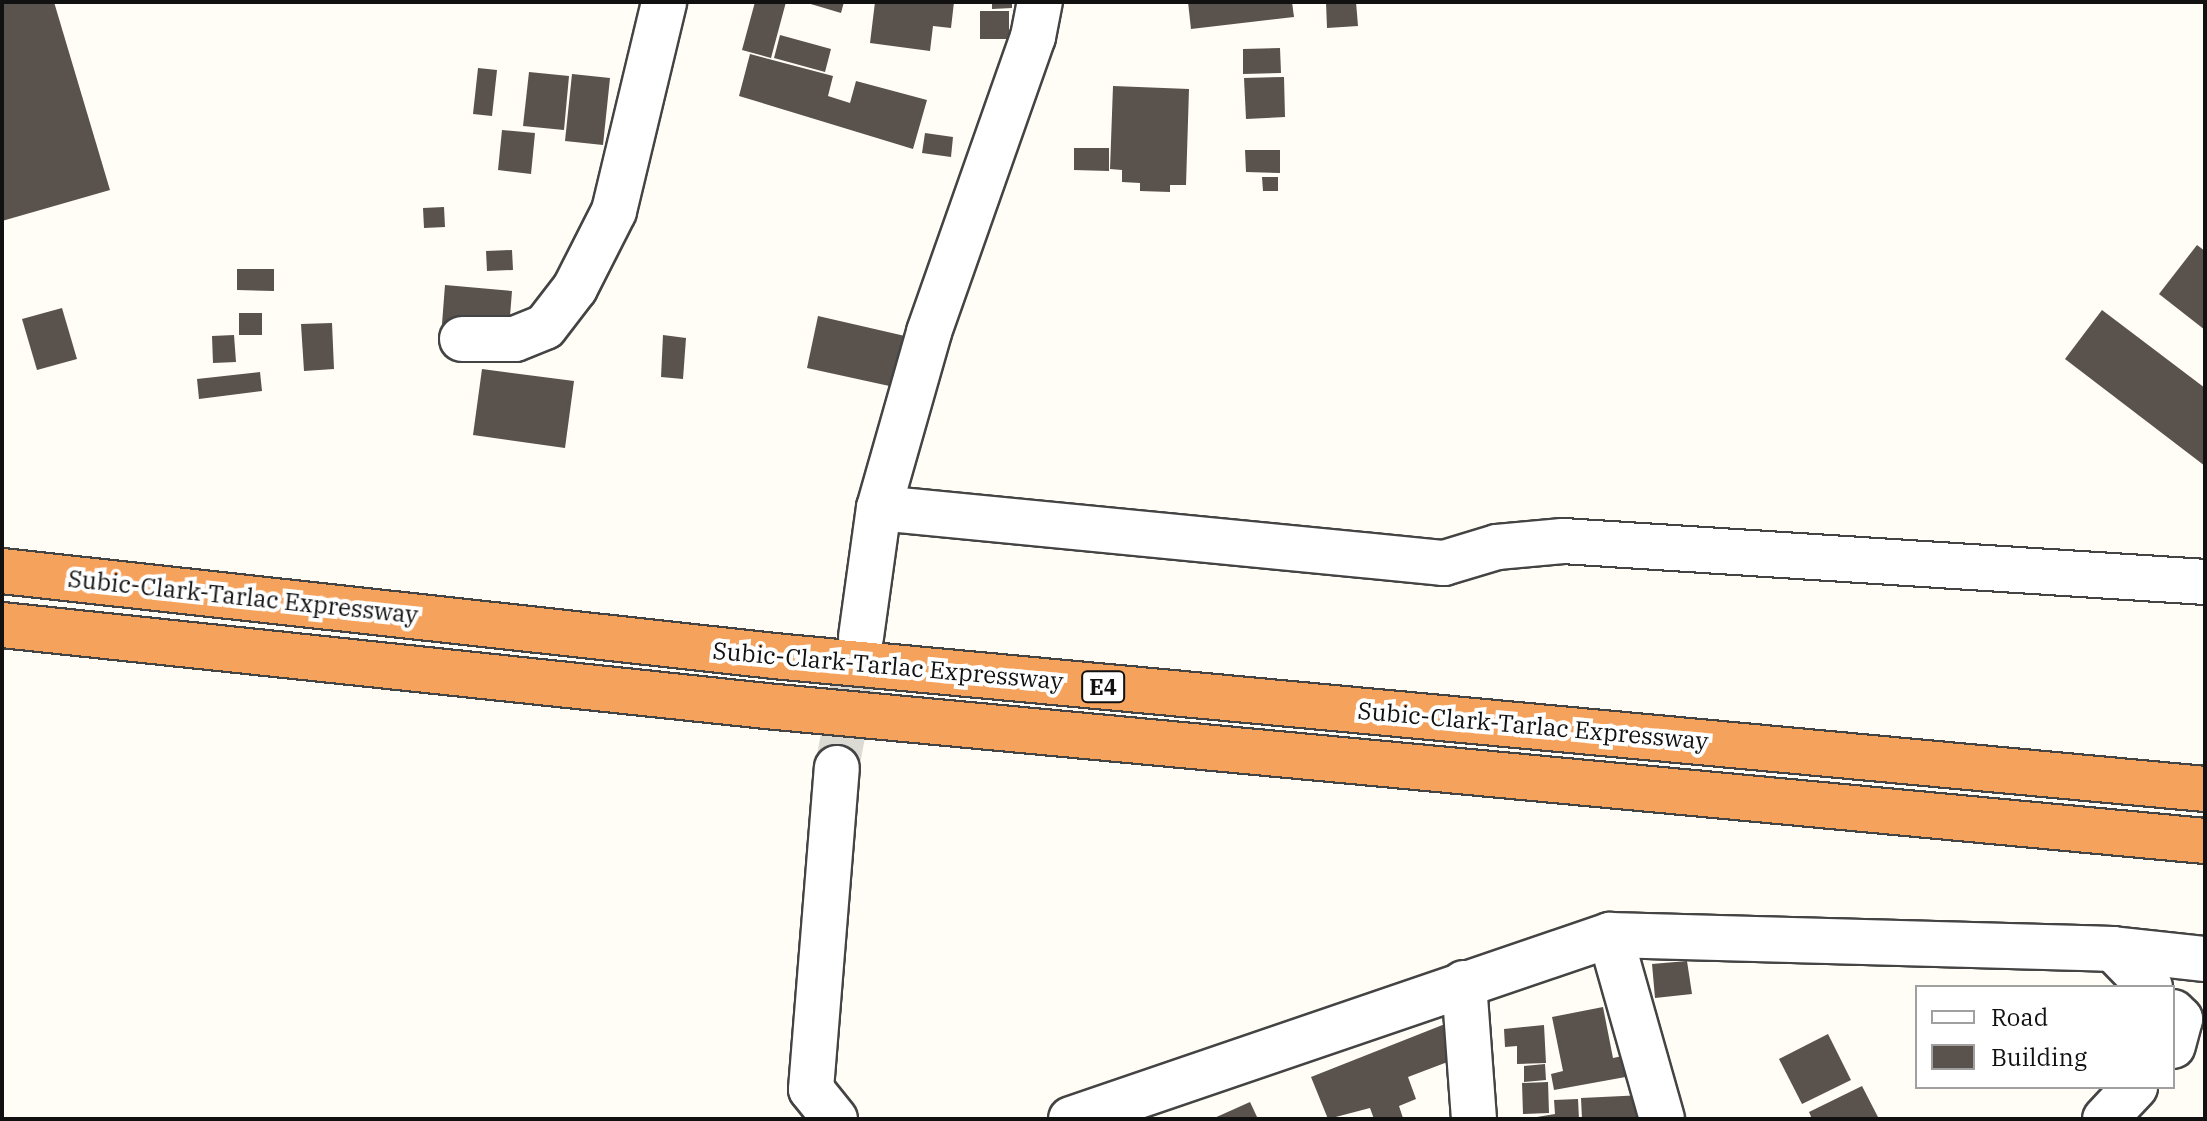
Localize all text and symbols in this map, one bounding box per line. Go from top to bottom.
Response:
street label: Subic-Clark-Tarlac Expressway [67,564,419,630]
street label: Subic-Clark-Tarlac Expressway [711,636,1065,696]
road number: E4 [1081,669,1125,705]
street label: Subic-Clark-Tarlac Expressway [1356,696,1710,756]
legend [1915,985,2175,1089]
text: Road [1991,1001,2048,1033]
text: Building [1991,1041,2087,1073]

